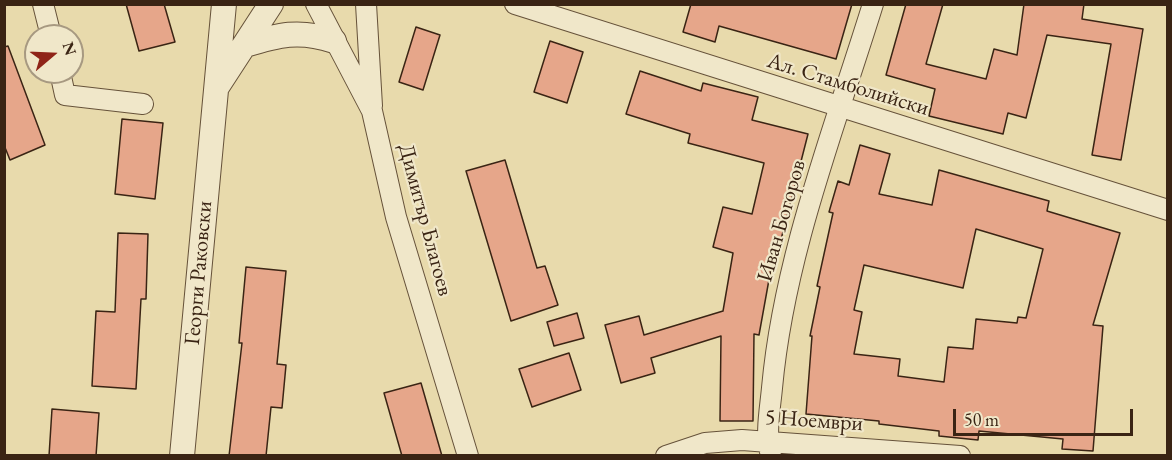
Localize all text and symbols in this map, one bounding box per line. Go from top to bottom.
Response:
north arrow [24,24,84,84]
text: N [58,39,82,58]
street label: Ал. Стамболийски [764,48,932,122]
street label: Димитър Благоев [392,141,458,299]
street label: Иван Богоров [752,157,812,285]
street label: Георги Раковски [180,200,218,346]
scale bar [956,397,1136,435]
street label: 5 Ноември [764,404,864,438]
text: 50 m [964,408,999,431]

